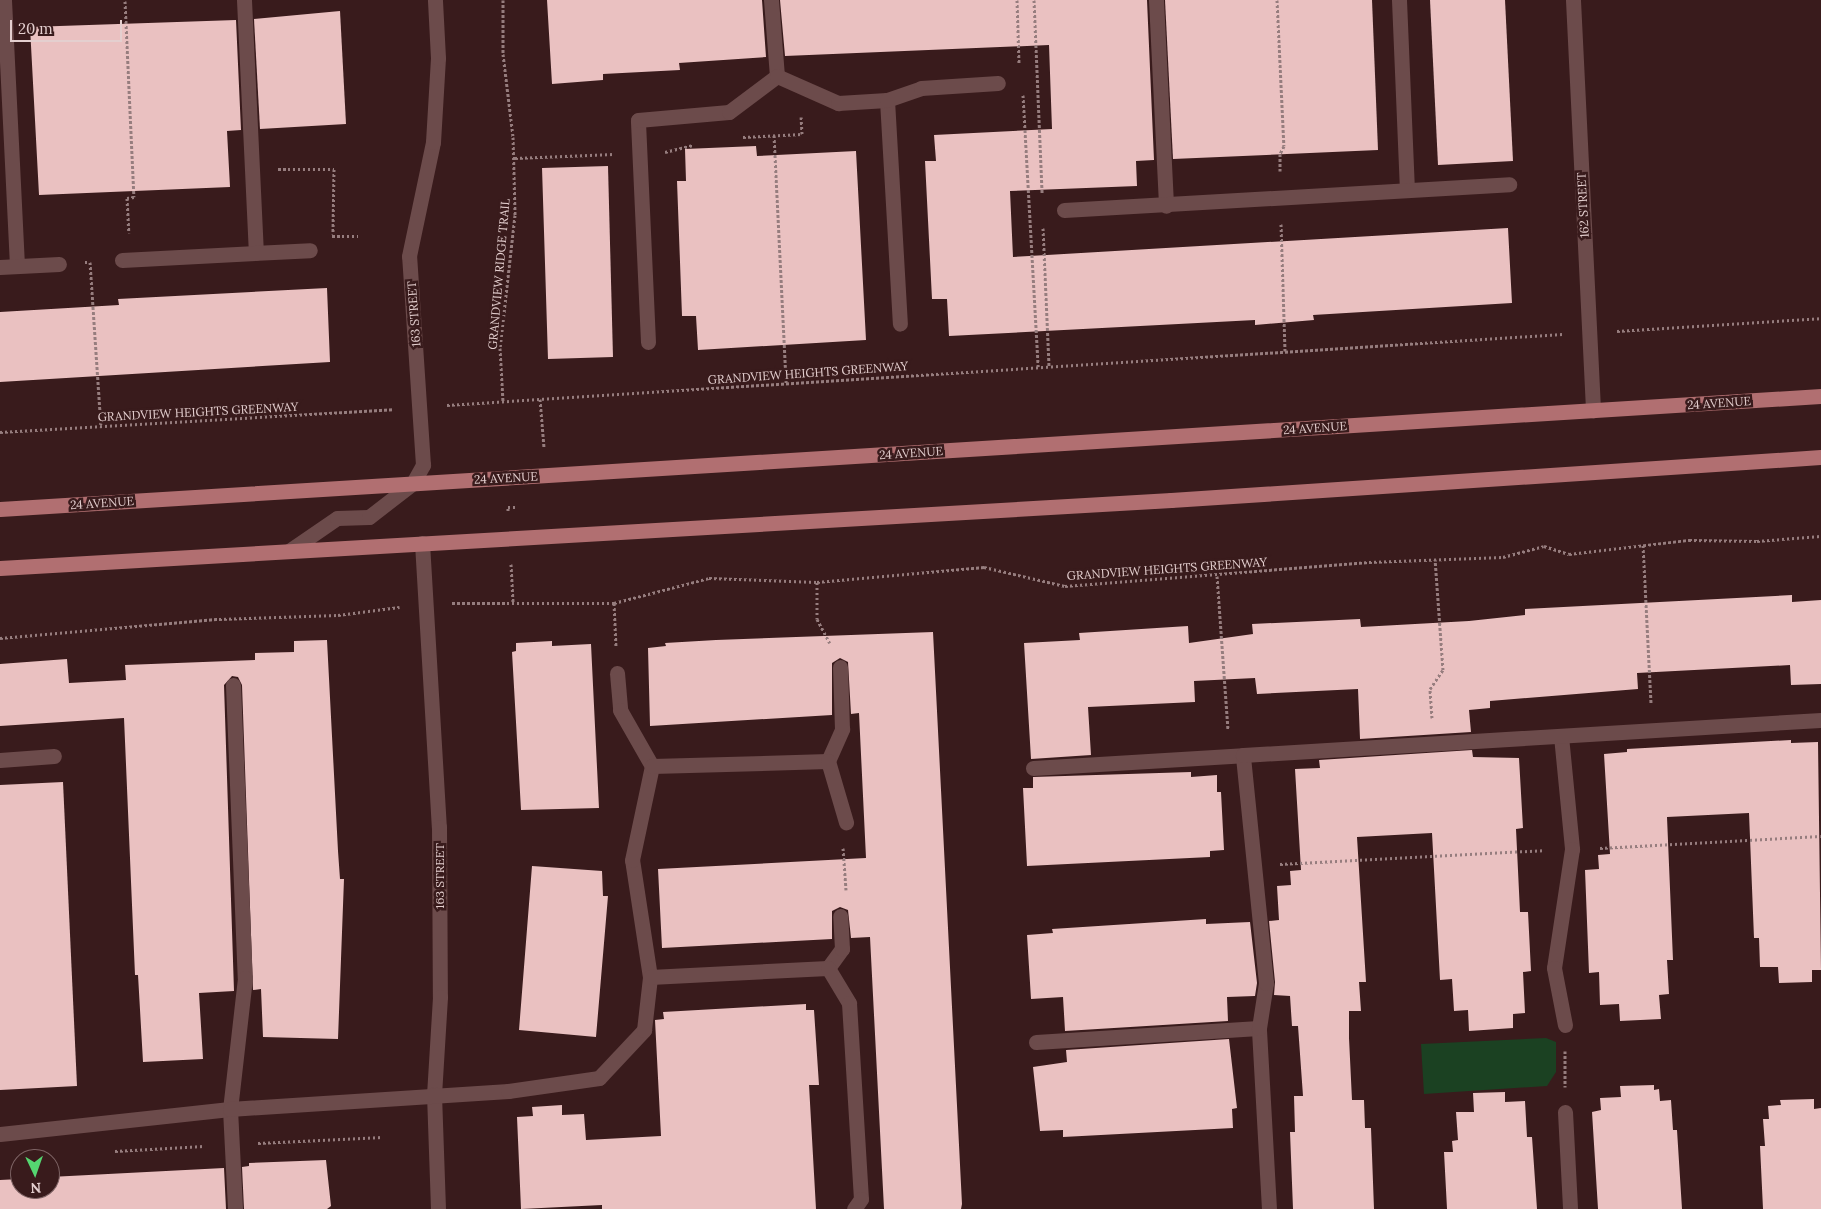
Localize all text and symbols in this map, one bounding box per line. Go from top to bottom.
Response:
scale bar [12,10,125,42]
text: 20 m [18,19,53,38]
street label: 162 STREET [1574,172,1592,238]
street label: GRANDVIEW RIDGE TRAIL [485,198,513,350]
street label: 163 STREET [405,281,423,347]
street label: GRANDVIEW HEIGHTS GREENWAY [707,359,909,387]
street label: 24 AVENUE [1687,394,1751,412]
street label: GRANDVIEW HEIGHTS GREENWAY [97,400,299,424]
street label: 24 AVENUE [1283,419,1347,437]
street label: 24 AVENUE [879,444,943,462]
street label: 24 AVENUE [474,469,538,487]
street label: 24 AVENUE [70,494,134,512]
street label: GRANDVIEW HEIGHTS GREENWAY [1066,555,1268,583]
street label: 163 STREET [433,843,447,909]
north arrow [10,1149,60,1199]
text: N [30,1179,42,1197]

